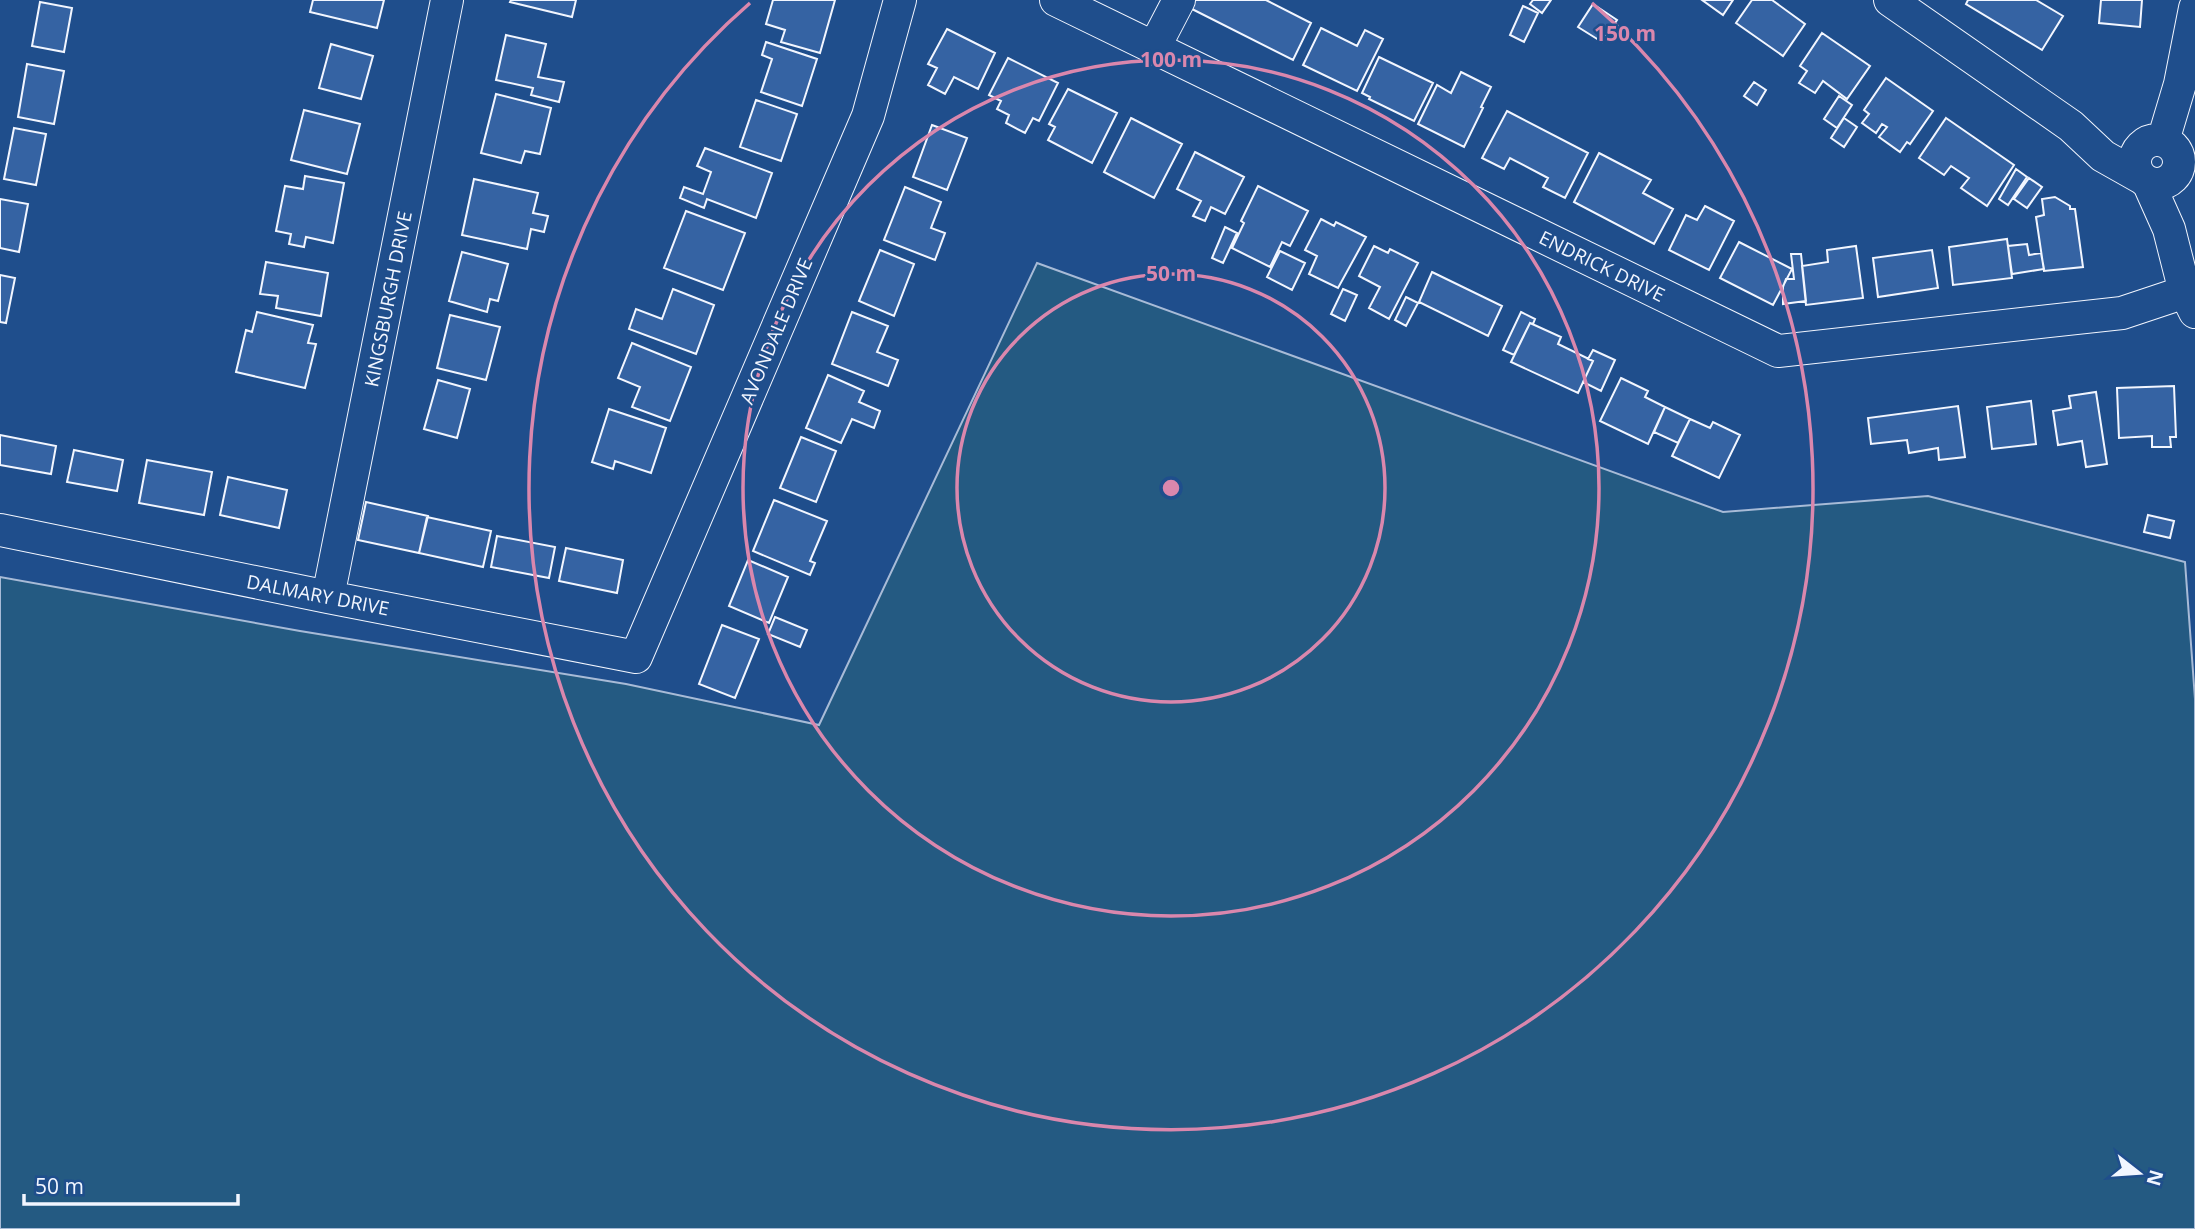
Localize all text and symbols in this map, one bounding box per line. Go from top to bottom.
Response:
text: 150 m [1594,19,1656,47]
text: 100 m [1140,45,1202,73]
street label: KINGSBURGH DRIVE [358,209,418,389]
street label: ENDRICK DRIVE [1535,224,1669,308]
street label: AVONDALE DRIVE [733,254,819,408]
text: 50 m [1146,259,1196,287]
centre of rings [1159,476,1183,500]
street label: DALMARY DRIVE [244,568,392,622]
north arrow [2104,1138,2174,1208]
scale bar [24,1162,238,1206]
text: N [2141,1167,2170,1189]
text: 50 m [35,1172,84,1200]

